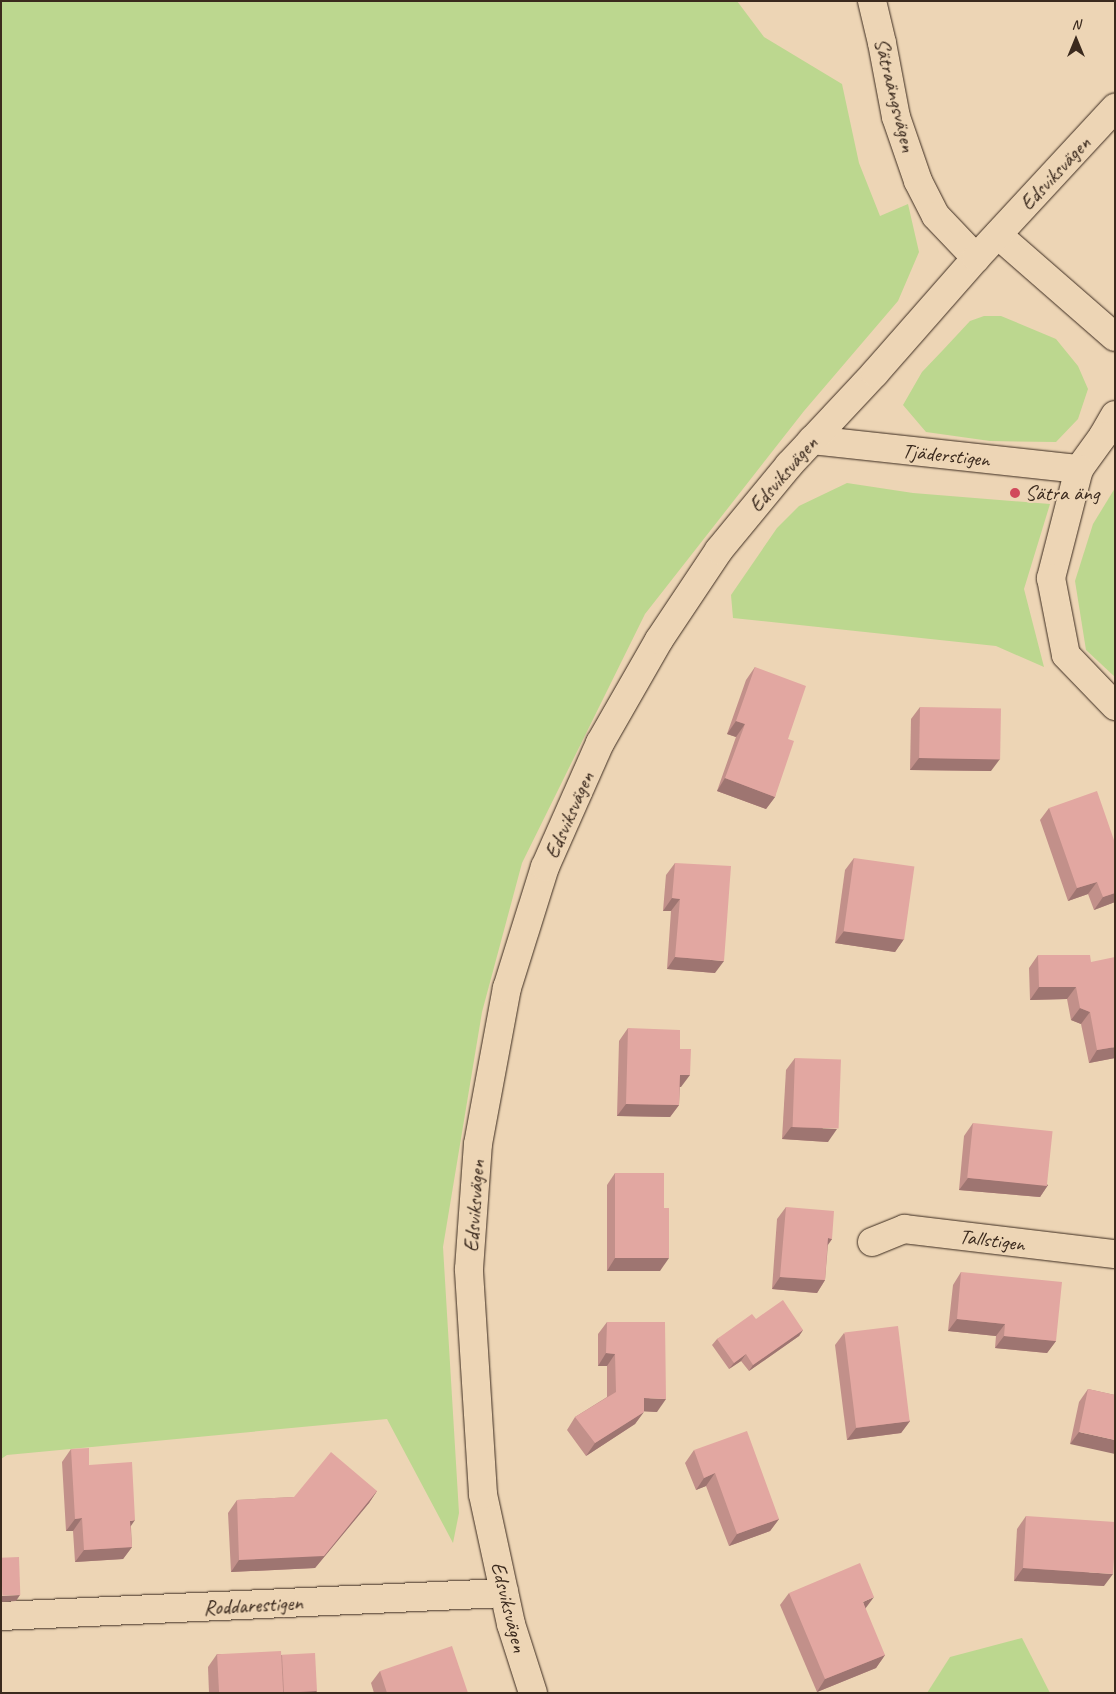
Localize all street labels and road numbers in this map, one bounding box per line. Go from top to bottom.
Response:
street label: Sätraängsvägen [869,36,921,154]
street label: Edsviksvägen [1014,131,1096,215]
street label: Edsviksvägen [743,431,823,517]
street label: Tjäderstigen [901,438,991,472]
street label: Edsviksvägen [539,768,599,862]
street label: Edsviksvägen [458,1159,490,1253]
street label: Tallstigen [958,1223,1026,1257]
street label: Edsviksvägen [486,1559,532,1655]
street label: Roddarestigen [203,1590,303,1620]

